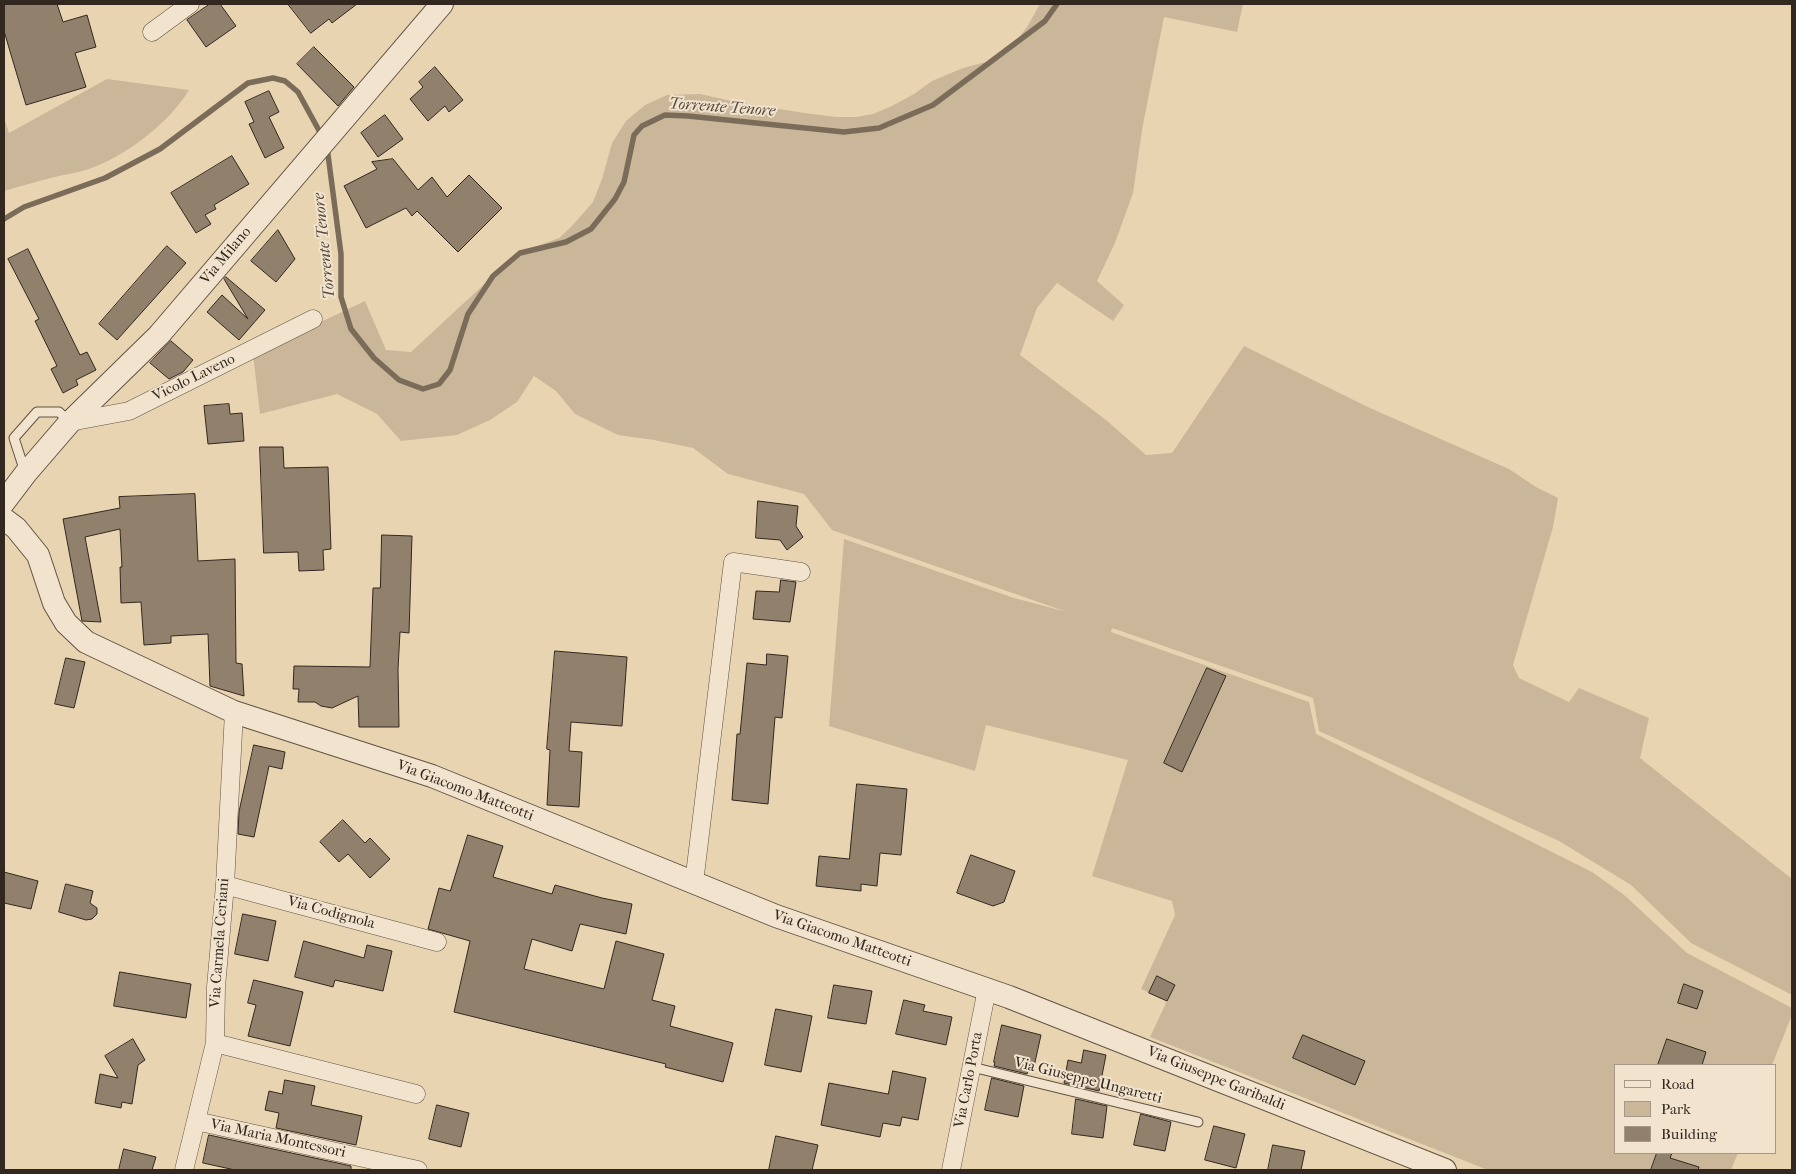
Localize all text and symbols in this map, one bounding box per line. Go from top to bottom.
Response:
water label: Torrente Tenore [668,95,776,121]
water label: Torrente Tenore [310,192,340,300]
street label: Via Milano [197,223,255,289]
street label: Vicolo Laveno [150,350,238,406]
street label: Via Giacomo Matteotti [394,757,536,825]
street label: Via Carmela Ceriani [206,877,234,1009]
street label: Via Codignola [285,893,377,933]
street label: Via Giacomo Matteotti [770,907,914,971]
street label: Via Carlo Porta [951,1030,987,1130]
street label: Via Giuseppe Garibaldi [1144,1043,1288,1115]
street label: Via Giuseppe Ungaretti [1012,1054,1164,1108]
legend [1614,1064,1776,1154]
text: Road [1661,1075,1694,1093]
text: Park [1661,1100,1691,1118]
street label: Via Maria Montessori [209,1116,347,1162]
text: Building [1661,1125,1717,1143]

